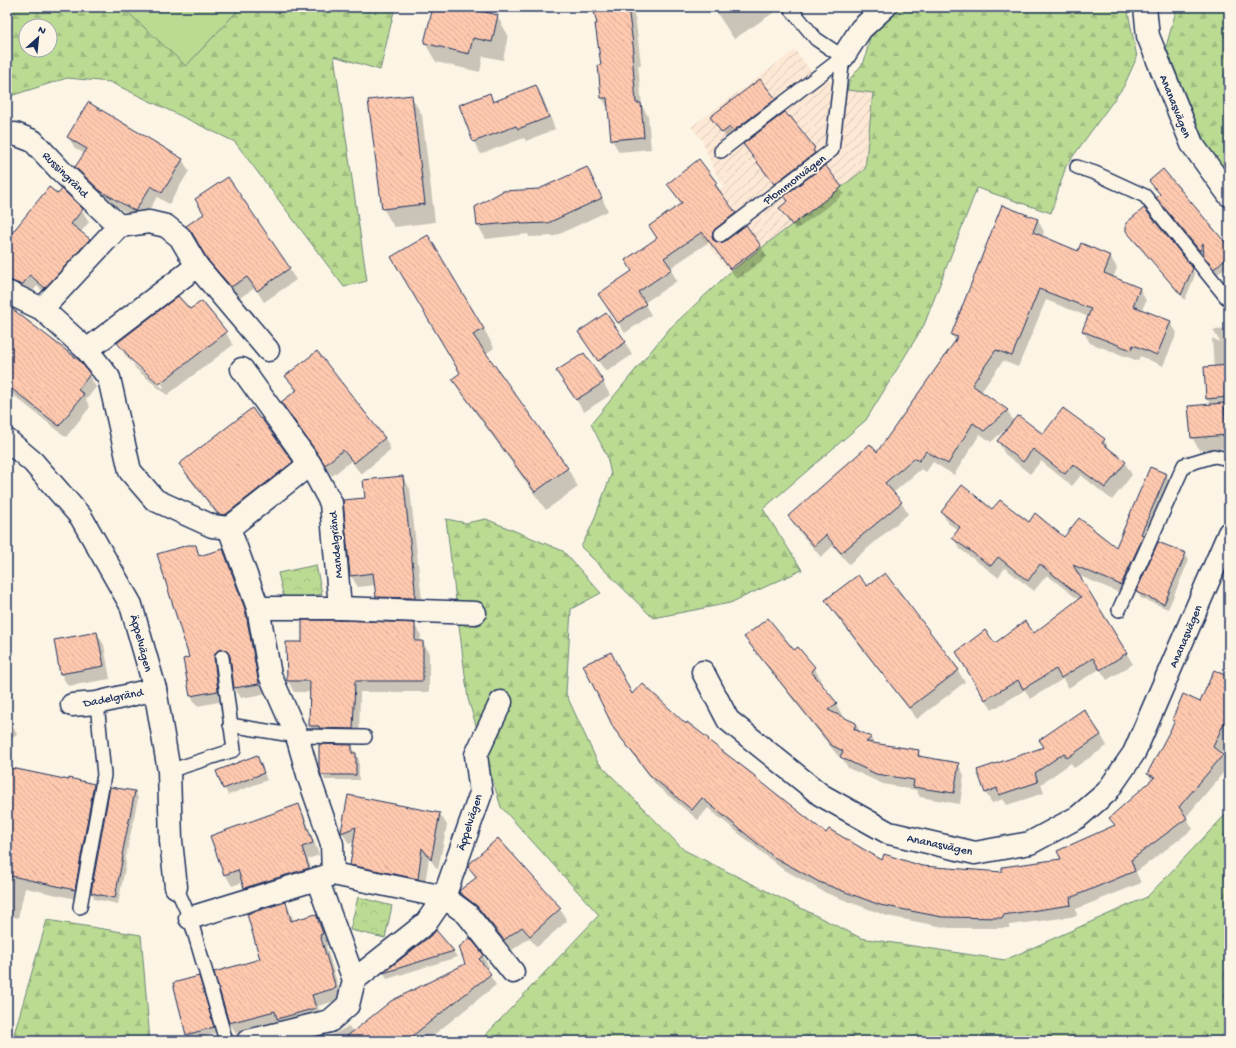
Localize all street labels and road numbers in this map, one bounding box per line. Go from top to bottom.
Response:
street label: Ananasvägen [1155,73,1193,141]
street label: Russingränd [39,149,91,202]
street label: Plommonvägen [760,152,830,209]
street label: Mandelgränd [327,510,347,579]
street label: Ananasvägen [1167,603,1206,670]
street label: Äppelvägen [126,613,154,674]
street label: Dadelgränd [81,686,146,712]
street label: Äppelvägen [455,792,487,853]
street label: Ananasvägen [905,832,974,860]

